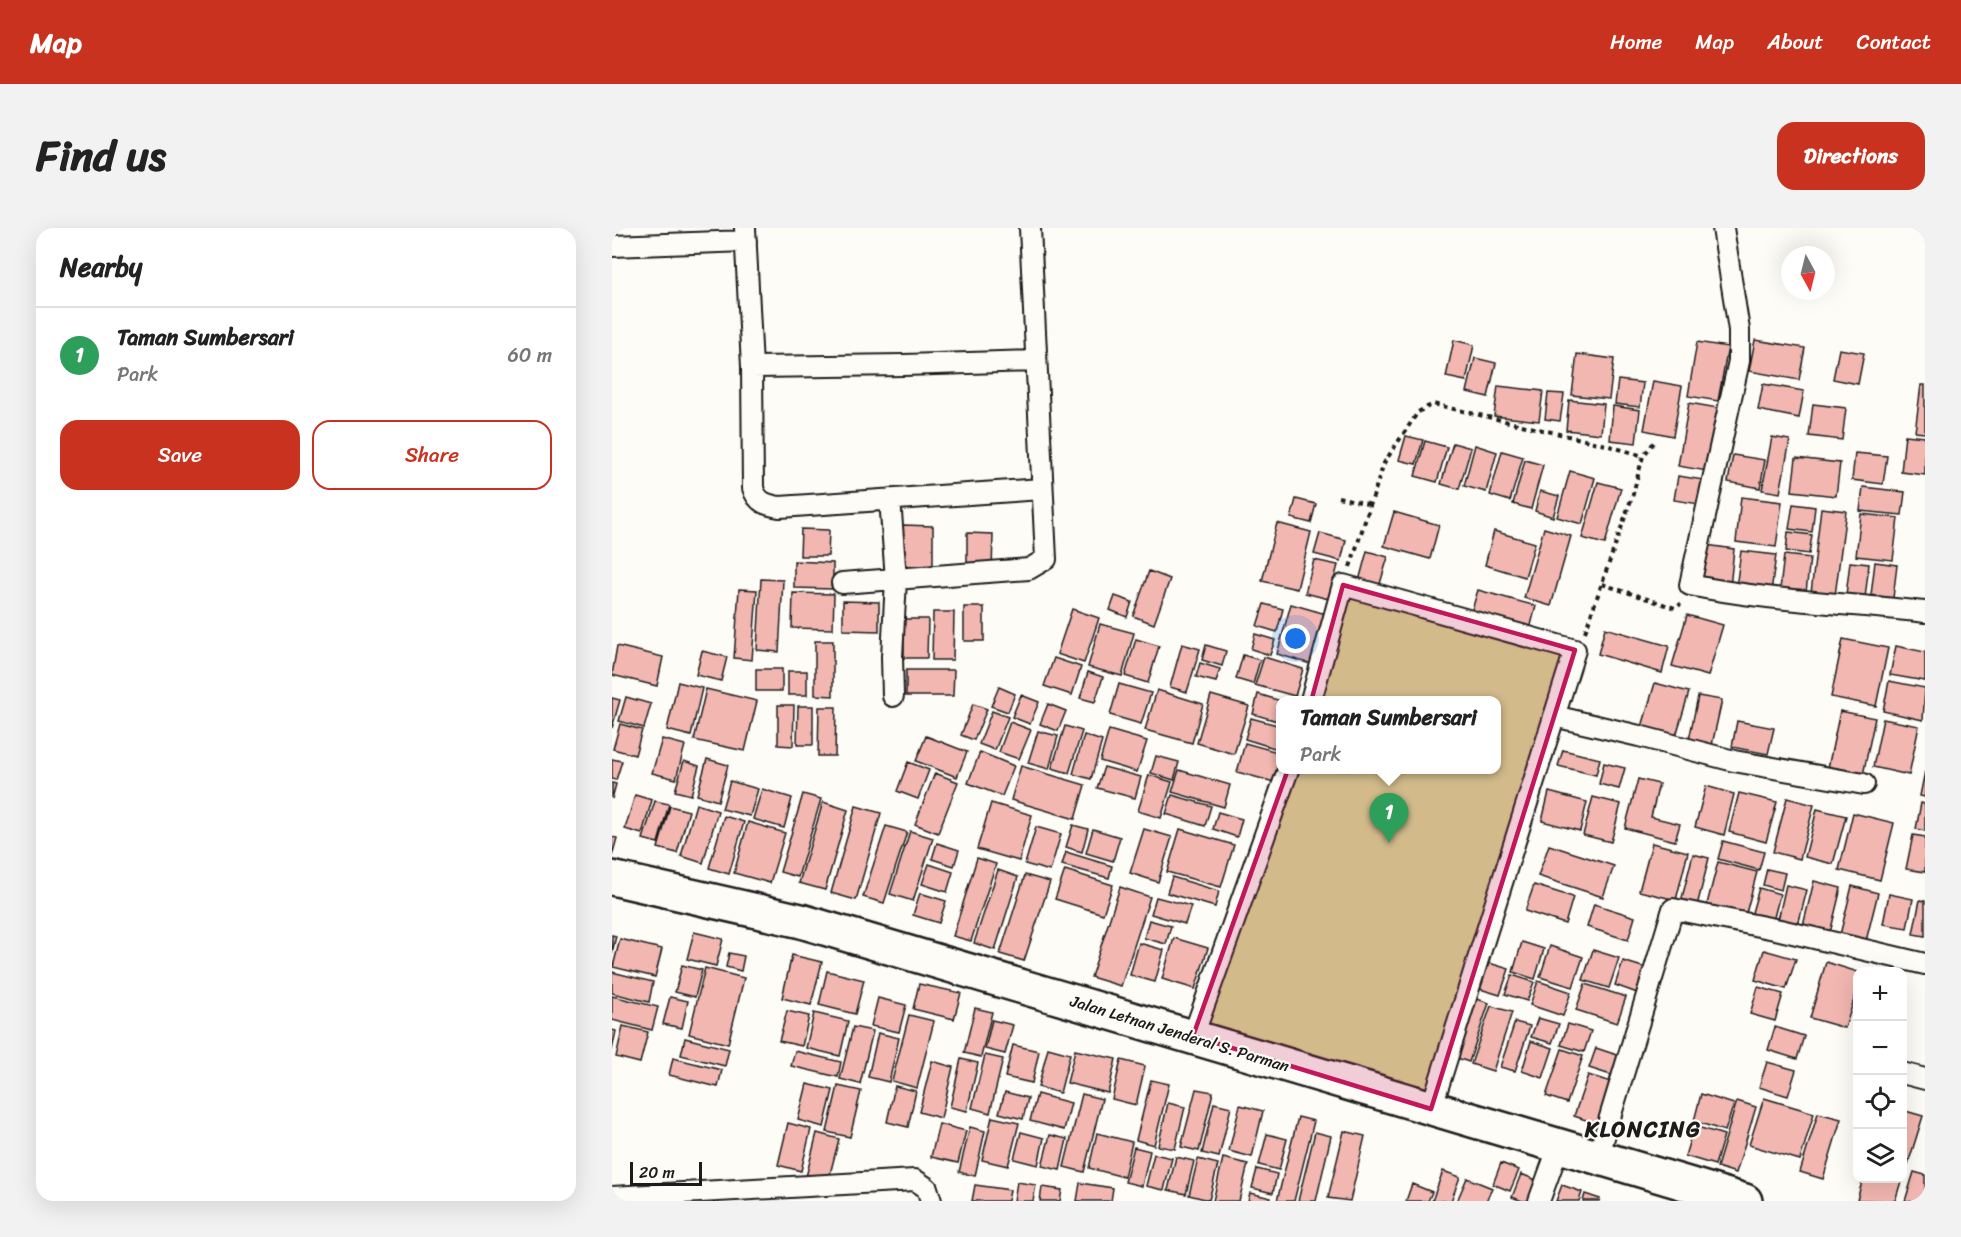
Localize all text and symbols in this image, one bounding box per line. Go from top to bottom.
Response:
text: Map [30,18,82,67]
text: Home [1610,23,1662,61]
text: Map [1695,23,1734,61]
text: About [1767,23,1824,61]
text: Contact [1857,23,1931,61]
text: Find us [36,119,166,193]
button: Directions [1777,122,1925,190]
text: Nearby [60,244,142,290]
north arrow [1781,246,1835,300]
text: Taman Sumbersari [117,318,294,357]
text: 1 [75,338,84,373]
text: 60 m [507,338,552,373]
text: Park [117,357,158,392]
button: Save [60,420,300,490]
button: Share [312,420,552,490]
your location [1281,624,1310,653]
popup [1276,696,1501,774]
text: Taman Sumbersari [1300,698,1477,737]
text: Park [1300,737,1341,772]
pin: 1 [1370,794,1408,843]
map controls [1853,967,1907,1183]
button: + [1853,967,1907,1021]
street label: Jalan Letnan Jenderal S. Parman [1066,986,1293,1081]
button: − [1853,1021,1907,1075]
button: locate [1853,1075,1907,1129]
district label: KLONCING [1584,1110,1701,1149]
button: layers [1853,1129,1907,1183]
text: 20 m [639,1158,675,1187]
scale bar [630,1159,702,1186]

